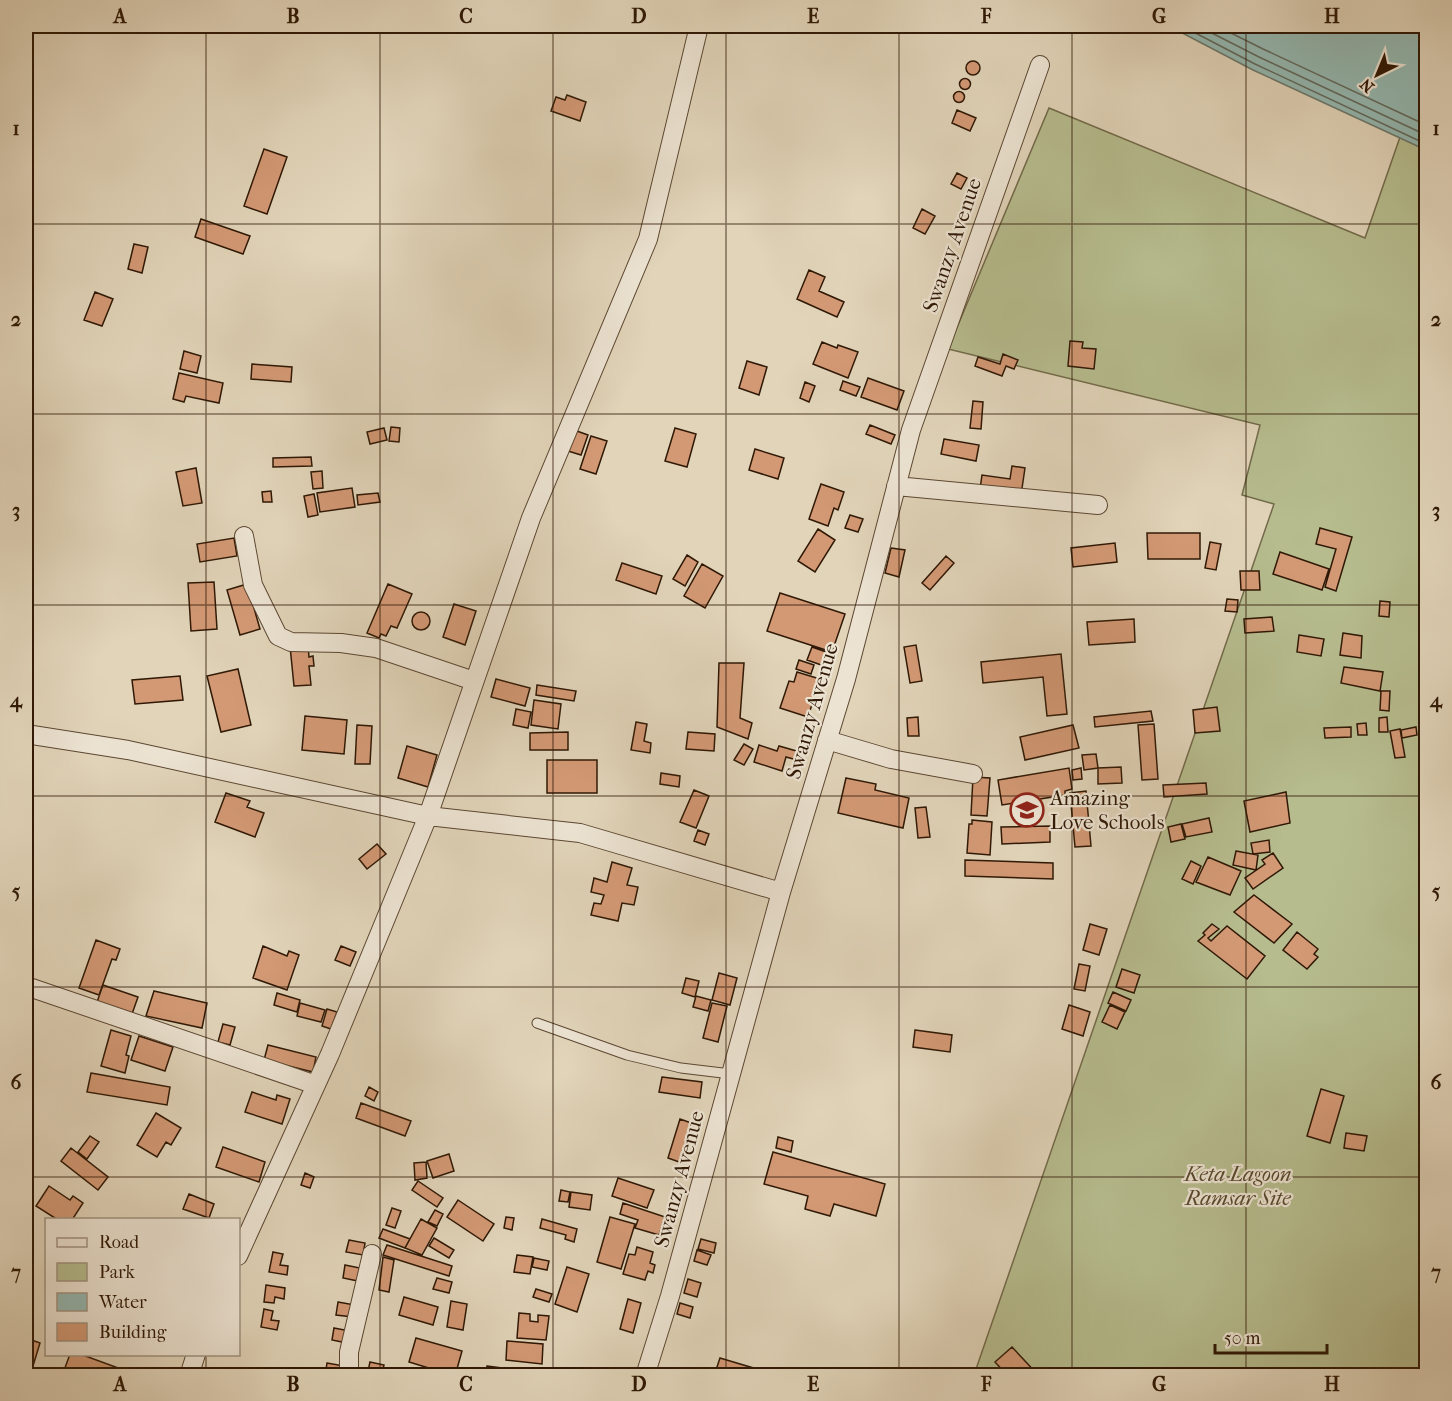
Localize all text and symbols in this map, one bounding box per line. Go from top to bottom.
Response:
text: A [112,5,128,28]
text: B [286,5,300,28]
text: C [459,5,473,28]
text: D [631,5,647,28]
text: E [807,5,819,28]
text: F [980,5,992,28]
text: G [1152,5,1166,28]
text: H [1324,5,1340,28]
north arrow [1347,45,1407,105]
text: N [1356,74,1378,97]
text: 1 [12,117,20,140]
text: 1 [1432,117,1440,140]
street label: Swanzy Avenue [918,175,986,315]
text: 2 [11,308,21,331]
text: 2 [1431,308,1441,331]
text: 3 [12,499,20,522]
text: 3 [1432,499,1440,522]
street label: Swanzy Avenue [781,640,843,782]
text: 4 [9,689,23,713]
text: 4 [1429,689,1443,713]
place label: Amazing Love Schools [1049,786,1165,834]
school or university icon: Amazing Love Schools [1009,792,1045,828]
text: 5 [12,880,21,903]
text: 5 [1432,880,1441,903]
text: 6 [11,1071,23,1094]
text: 6 [1431,1071,1443,1094]
street label: Swanzy Avenue [649,1108,709,1250]
park label: Keta Lagoon Ramsar Site [1182,1162,1292,1210]
legend [45,1218,240,1356]
text: Road [99,1232,139,1253]
text: 7 [10,1261,21,1284]
text: 7 [1430,1261,1441,1284]
text: Park [99,1262,136,1283]
text: Water [98,1292,147,1313]
scale bar [1215,1317,1328,1355]
text: Building [99,1322,167,1343]
text: 50 m [1224,1328,1261,1349]
text: A [112,1373,128,1396]
text: B [286,1373,300,1396]
text: C [459,1373,473,1396]
text: D [631,1373,647,1396]
text: E [807,1373,819,1396]
text: F [980,1373,992,1396]
text: G [1152,1373,1166,1396]
text: H [1324,1373,1340,1396]

